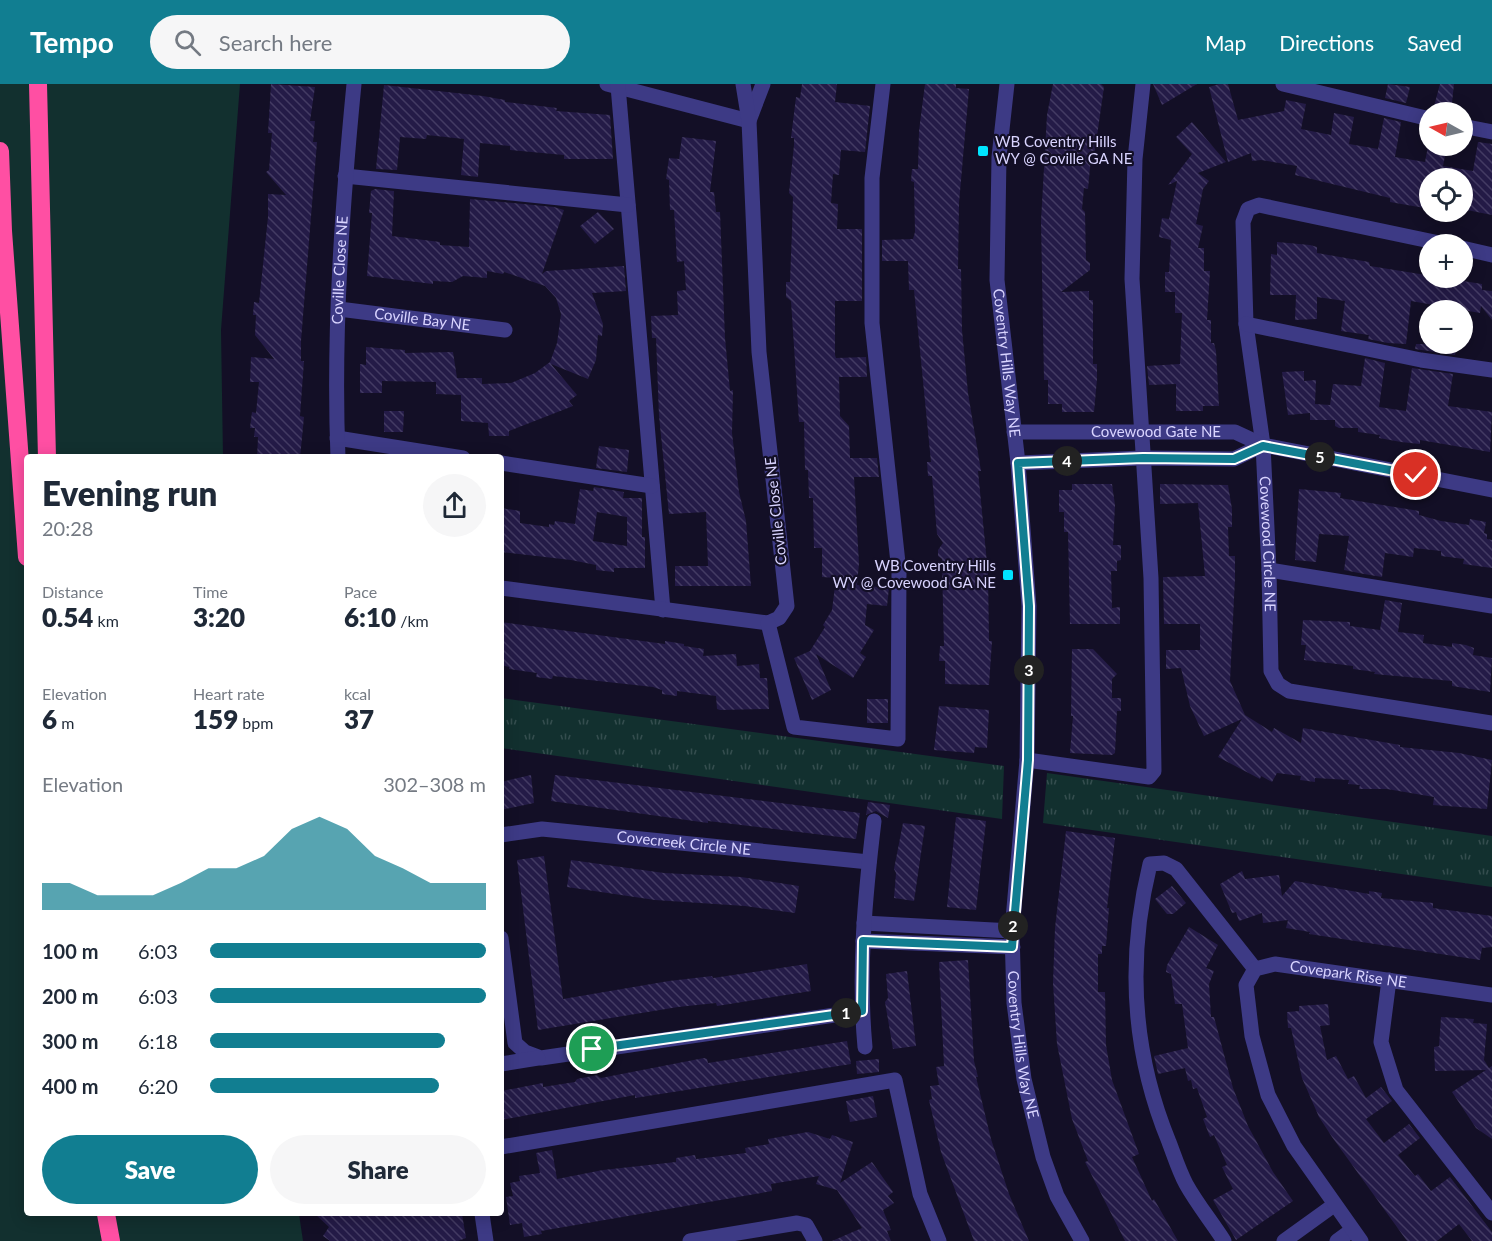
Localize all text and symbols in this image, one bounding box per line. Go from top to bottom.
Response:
search box [150,15,570,69]
text: Tempo [30,25,114,59]
icon: search [171,26,204,59]
text: Search here [219,29,332,56]
text: Map [1205,30,1246,55]
text: Directions [1279,30,1374,55]
text: Saved [1407,30,1462,55]
north arrow [1419,102,1473,156]
map controls [1419,102,1473,354]
place label: WB Coventry Hills WY @ Coville GA NE [995,132,1132,167]
marker: WB Coventry Hills WY @ Coville GA NE [976,144,990,158]
button: locate [1419,168,1473,222]
street label: Coville Close NE [327,215,351,325]
button: + [1419,234,1473,288]
street label: Coventry Hills Way NE [990,288,1025,438]
button: − [1419,300,1473,354]
street label: Coville Bay NE [373,304,472,334]
street label: Covewood Gate NE [1091,422,1221,440]
pin: 5 [1305,442,1335,472]
pin: 4 [1052,446,1082,476]
text: 5 [1315,447,1325,466]
pin [1390,449,1441,500]
text: 4 [1062,451,1072,470]
street label: Coville Close NE [760,456,790,566]
icon: check [1399,458,1432,491]
text: Evening run [42,473,217,513]
button: share [423,474,486,537]
street label: Covewood Circle NE [1257,476,1280,612]
text: 20:28 [42,516,93,540]
place label: WB Coventry Hills WY @ Covewood GA NE [833,556,996,591]
marker: WB Coventry Hills WY @ Covewood GA NE [1001,568,1015,582]
text: Distance [42,582,103,601]
text: Time [193,582,228,601]
text: Pace [344,582,377,601]
text: 0.54 [42,601,93,633]
text: 3:20 [193,601,245,633]
text: 6:10 [344,601,396,633]
text: km [93,611,119,630]
text: /km [396,611,429,630]
pin: 3 [1014,655,1044,685]
text: 3 [1024,660,1034,679]
text: Elevation [42,684,107,703]
text: Heart rate [193,684,265,703]
text: kcal [344,684,371,703]
text: 6 [42,703,57,735]
text: 159 [193,703,238,735]
text: 37 [344,703,374,735]
text: m [57,713,74,732]
text: bpm [238,713,273,732]
text: Elevation [42,772,123,796]
text: 302–308 m [383,772,486,796]
street label: Covecreek Circle NE [616,827,752,858]
pin: 2 [998,911,1028,941]
text: 2 [1008,916,1018,935]
text: 100 m [42,939,98,963]
text: 6:03 [138,939,178,963]
street label: Covepark Rise NE [1289,956,1408,991]
street label: Coventry Hills Way NE [1005,970,1043,1120]
text: 200 m [42,984,98,1008]
text: 6:03 [138,984,178,1008]
pin: 1 [831,998,861,1028]
text: 1 [841,1003,851,1022]
pin [566,1023,617,1074]
text: 300 m [42,1029,98,1053]
text: 6:18 [138,1029,178,1053]
icon: arrive [575,1032,608,1065]
text: 400 m [42,1074,98,1098]
text: 6:20 [138,1074,178,1098]
button: Save [42,1135,258,1204]
button: Share [270,1135,486,1204]

